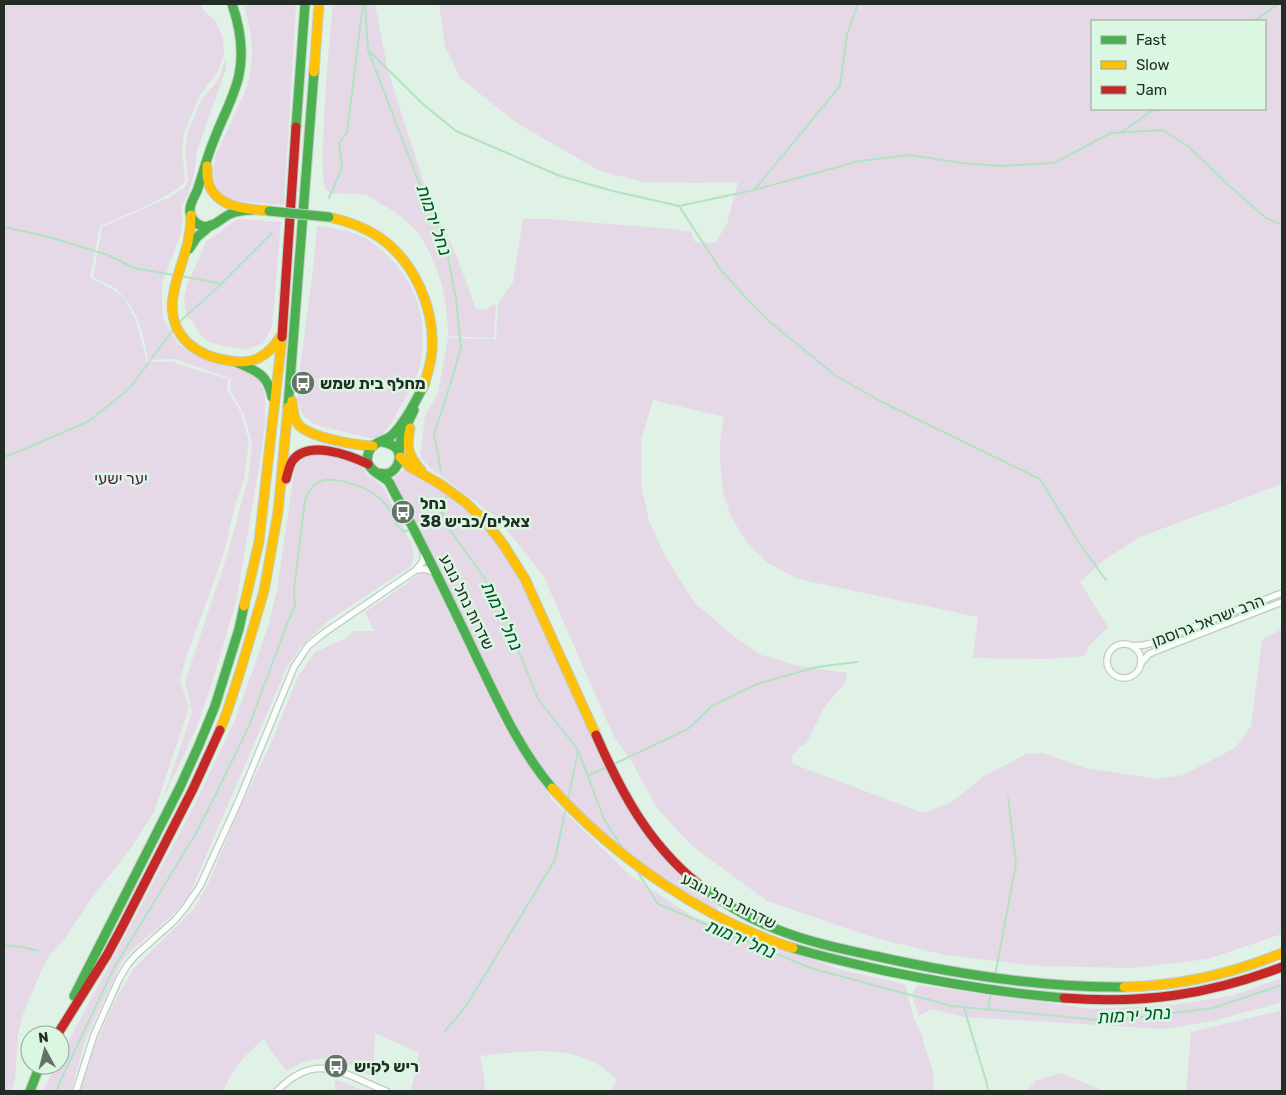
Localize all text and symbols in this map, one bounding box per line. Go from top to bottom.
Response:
legend [1091,20,1266,110]
text: Fast [1136,31,1166,49]
text: Slow [1136,56,1169,74]
text: Jam [1136,81,1167,99]
water label: נחל ירמות [412,182,456,258]
bus stop icon: מחלף בית שמש [290,370,316,396]
place label: מחלף בית שמש [320,374,426,393]
park label: יער ישעי [94,469,148,488]
place label: נחל צאלים/כביש 38 [420,494,530,531]
bus stop icon: נחל צאלים/כביש 38 [390,499,416,525]
street label: שדרות נחל נובע [436,551,498,653]
water label: נחל ירמות [477,578,527,654]
street label: הרב ישראל גרוסמן [1149,591,1267,651]
street label: שדרות נחל נובע [678,869,780,933]
water label: נחל ירמות [703,915,779,963]
water label: נחל ירמות [1097,1001,1171,1029]
north arrow [20,1025,70,1075]
text: N [37,1029,50,1047]
bus stop icon: ריש לקיש [323,1053,349,1079]
place label: ריש לקיש [354,1057,419,1076]

